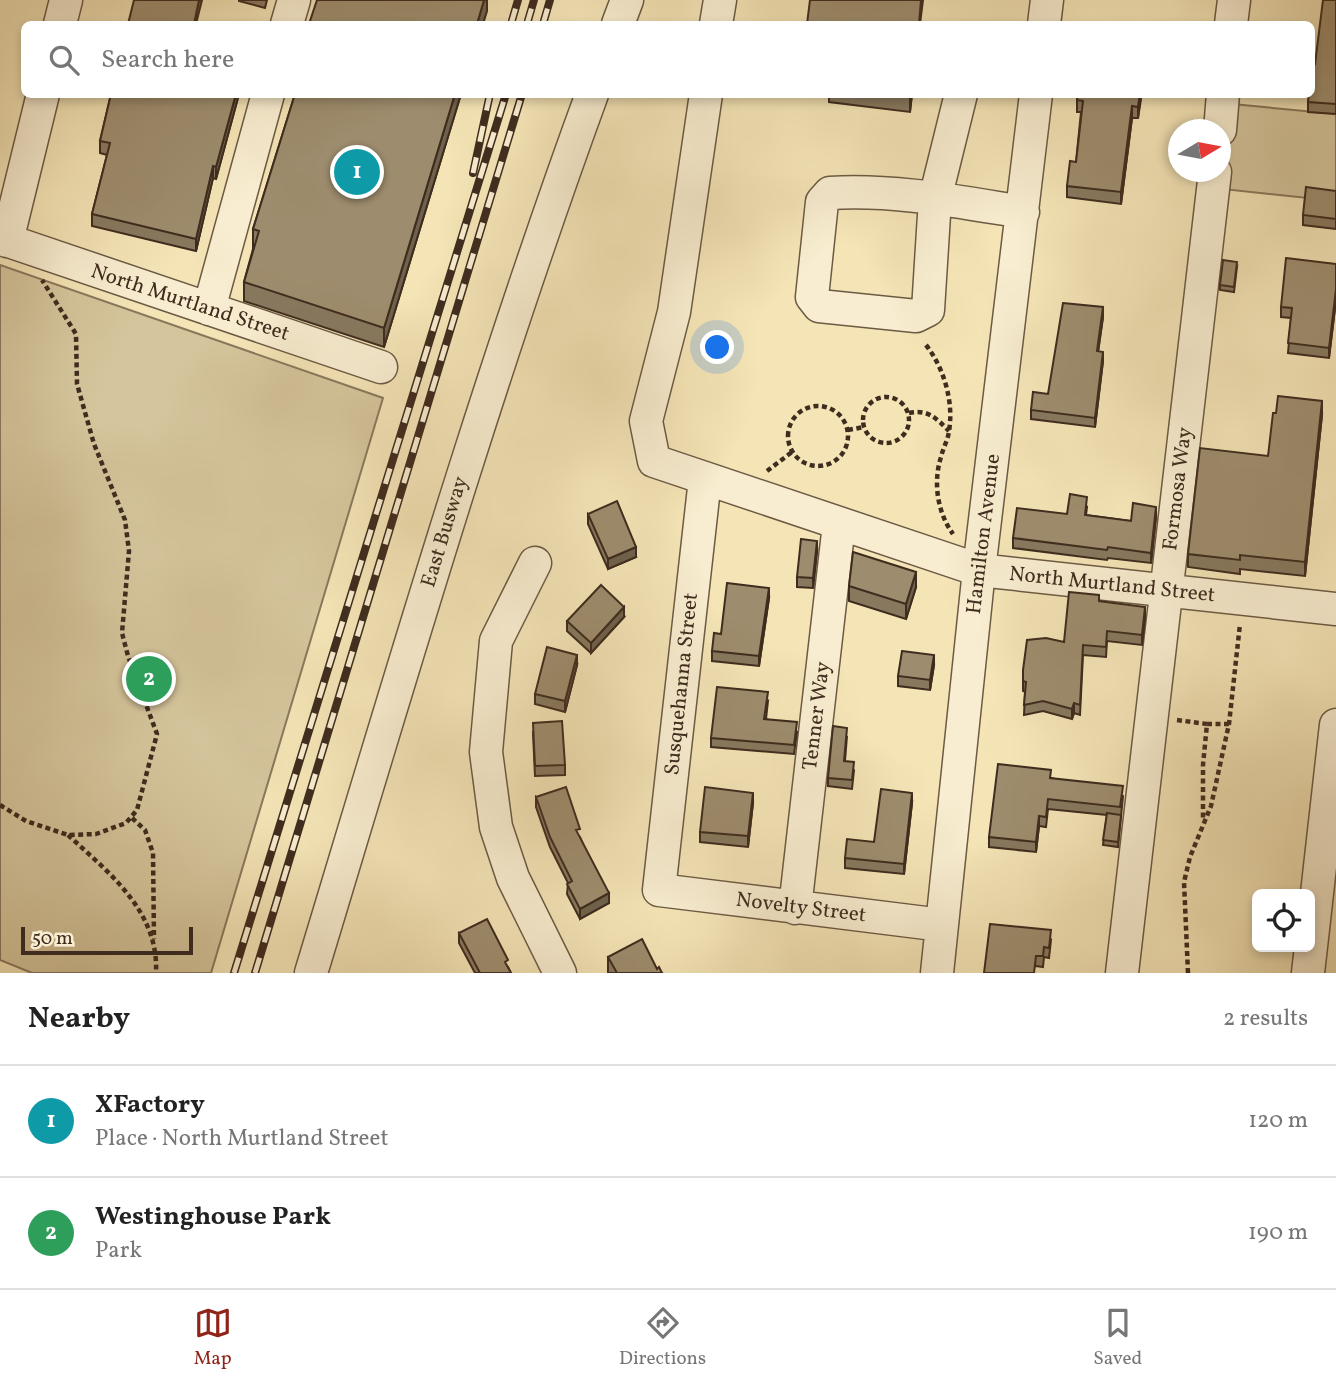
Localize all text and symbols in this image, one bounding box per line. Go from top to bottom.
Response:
search box [21,21,1315,98]
icon: search [45,41,83,79]
text: Search here [101,42,234,78]
north arrow [1168,119,1231,182]
pin: 1 [334,146,380,198]
street label: North Murtland Street [87,257,293,349]
your location [700,330,734,364]
street label: Formosa Way [1156,425,1200,552]
street label: Hamilton Avenue [960,452,1008,616]
street label: East Busway [414,472,476,591]
street label: North Murtland Street [1007,560,1217,610]
street label: Susquehanna Street [658,591,706,777]
pin: 2 [126,653,172,705]
street label: Tenner Way [796,660,838,772]
street label: Novelty Street [734,886,868,930]
map controls [1252,889,1315,952]
button: locate [1252,889,1315,952]
scale bar [21,924,192,956]
text: 50 m [32,926,73,952]
text: Nearby [28,998,130,1040]
text: 2 results [1223,1003,1308,1035]
text: XFactory [95,1087,205,1123]
text: 1 [46,1105,56,1137]
text: 120 m [1248,1105,1308,1137]
text: Place · North Murtland Street [95,1123,388,1155]
text: Westinghouse Park [95,1199,331,1235]
text: 2 [45,1217,57,1249]
text: 190 m [1248,1217,1308,1249]
text: Park [95,1235,142,1267]
tab: Map [194,1304,232,1372]
tab: Directions [619,1304,706,1372]
tab: Saved [1093,1304,1142,1372]

